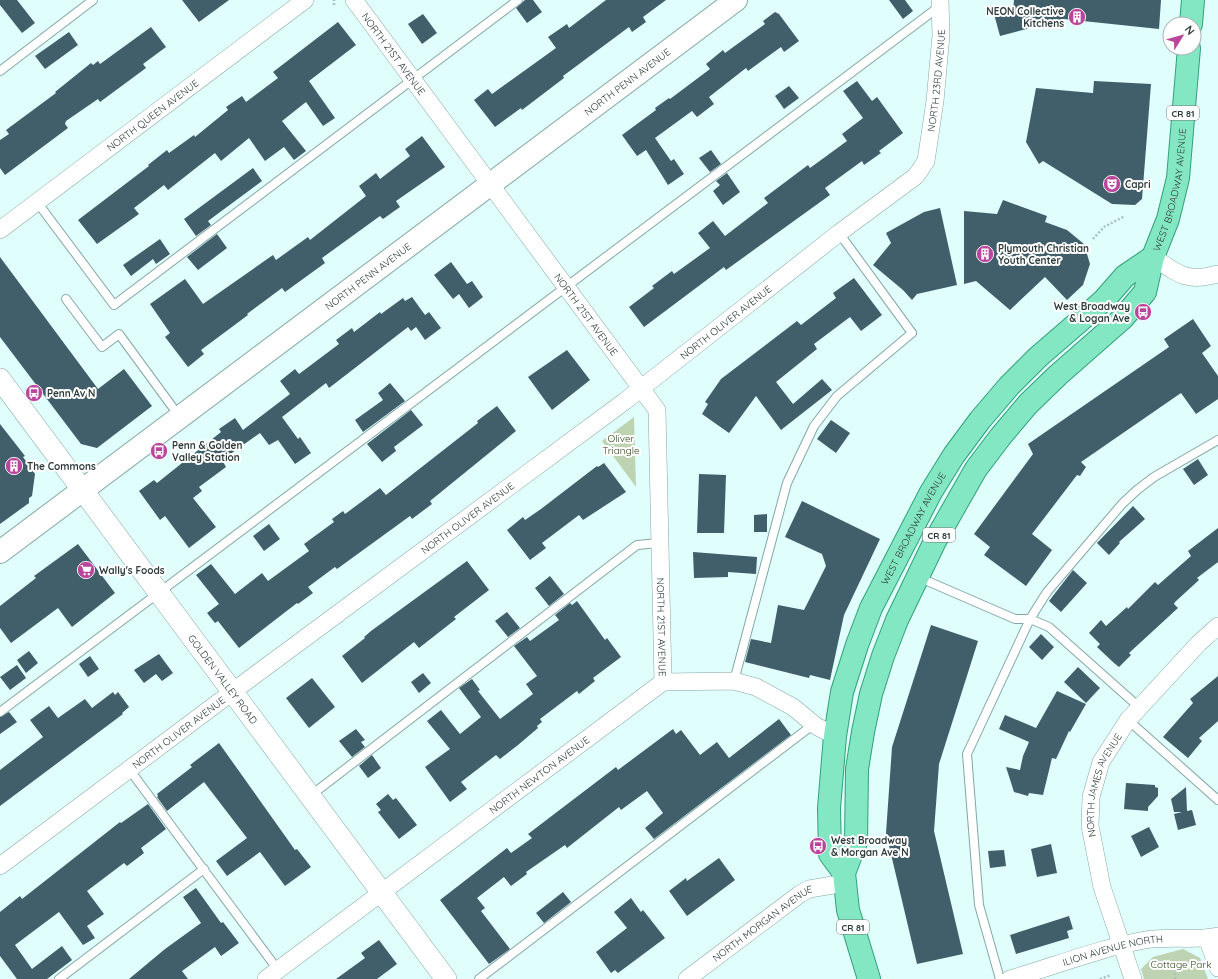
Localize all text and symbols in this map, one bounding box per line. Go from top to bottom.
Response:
place label: NEON Collective Kitchens [986,5,1064,30]
building icon: NEON Collective Kitchens [1067,7,1087,27]
street label: NORTH 21ST AVENUE [359,10,429,98]
north arrow [1162,16,1202,56]
text: N [1182,23,1198,37]
street label: NORTH 23RD AVENUE [924,29,947,133]
street label: NORTH PENN AVENUE [582,45,673,118]
street label: NORTH QUEEN AVENUE [104,76,201,154]
road number: CR 81 [1167,106,1199,120]
street label: WEST BROADWAY AVENUE [1150,127,1189,253]
theatre icon: Capri [1102,174,1122,194]
place label: Capri [1125,178,1151,191]
street label: NORTH PENN AVENUE [322,239,414,313]
place label: Plymouth Christian Youth Center [998,242,1089,267]
building icon: Plymouth Christian Youth Center [975,244,995,264]
street label: NORTH 21ST AVENUE [552,271,621,358]
street label: NORTH OLIVER AVENUE [677,282,774,362]
place label: West Broadway & Logan Ave [1054,300,1130,325]
bus stop icon: West Broadway & Logan Ave [1133,302,1153,322]
bus stop icon: Penn Av N [24,383,44,403]
place label: Penn Av N [47,387,95,400]
park label: Oliver Triangle [602,432,640,457]
place label: Penn & Golden Valley Station [172,439,242,464]
bus stop icon: Penn & Golden Valley Station [149,441,169,461]
building icon: The Commons [4,456,24,476]
place label: The Commons [27,460,96,473]
street label: WEST BROADWAY AVENUE [878,469,949,587]
street label: NORTH OLIVER AVENUE [418,479,517,556]
road number: CR 81 [923,528,955,542]
supermarket icon: Wally's Foods [76,560,96,580]
place label: Wally's Foods [99,564,165,577]
street label: NORTH 21ST AVENUE [654,577,669,677]
street label: GOLDEN VALLEY ROAD [186,632,261,726]
street label: NORTH OLIVER AVENUE [129,693,228,771]
street label: NORTH JAMES AVENUE [1083,730,1125,838]
street label: NORTH NEWTON AVENUE [486,733,592,816]
place label: West Broadway & Morgan Ave N [831,834,909,859]
bus stop icon: West Broadway & Morgan Ave N [808,836,828,856]
street label: NORTH MORGAN AVENUE [710,882,813,964]
road number: CR 81 [837,920,869,934]
street label: ILION AVENUE NORTH [1061,932,1163,969]
park label: Cottage Park [1151,958,1212,971]

